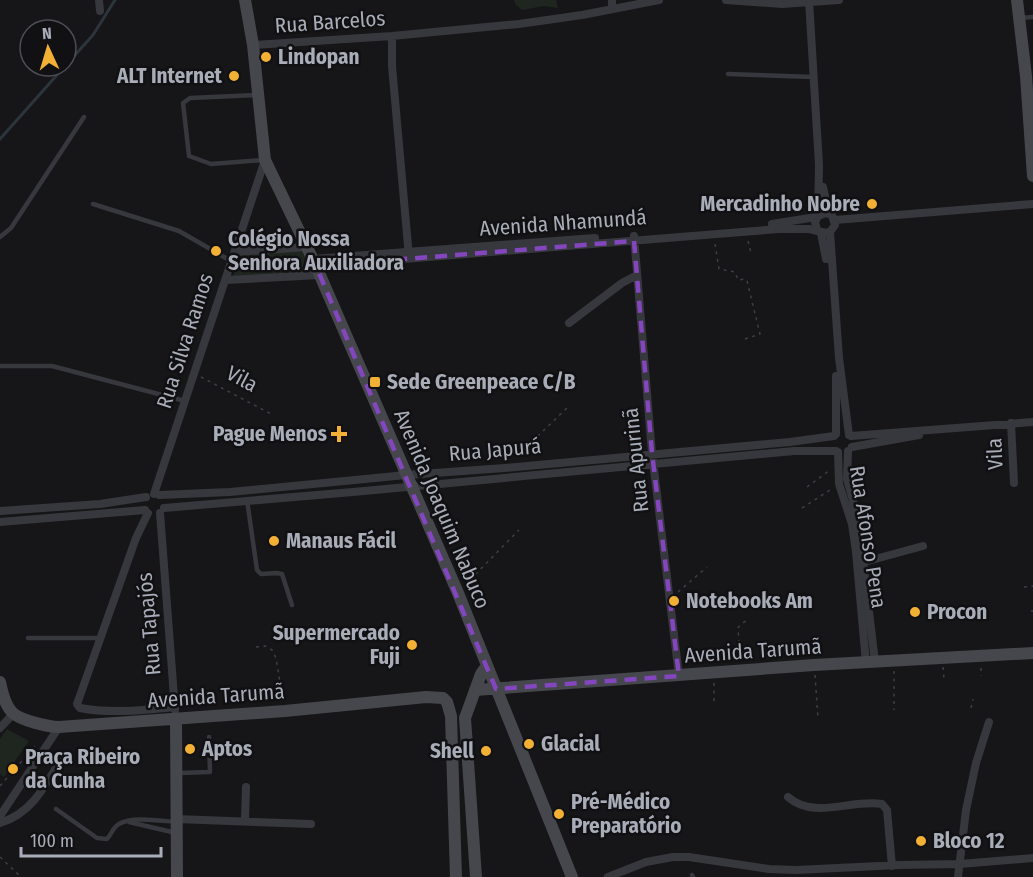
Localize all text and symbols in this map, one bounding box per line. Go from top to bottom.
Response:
street label: Rua Barcelos [274,5,386,39]
north arrow [18,18,78,78]
text: N [42,24,52,43]
place label: Lindopan [278,44,360,70]
marker: Lindopan [259,50,273,64]
place label: ALT Internet [116,63,223,89]
marker: ALT Internet [227,69,241,83]
place label: Mercadinho Nobre [700,191,860,217]
marker: Mercadinho Nobre [865,197,879,211]
street label: Avenida Nhamundá [479,204,647,242]
place label: Colégio Nossa Senhora Auxiliadora [228,226,404,276]
marker: Colégio Nossa Senhora Auxiliadora [209,244,223,258]
street label: Rua Silva Ramos [151,270,219,412]
street label: Vila [222,360,262,398]
place label: Sede Greenpeace C/B [387,369,576,395]
marker: Sede Greenpeace C/B [368,375,382,389]
street label: Avenida Joaquim Nabuco [388,405,496,613]
street label: Rua Apurinã [618,407,654,513]
place label: Pague Menos [213,421,327,447]
marker: Pague Menos [332,427,346,441]
street label: Rua Japurá [448,433,542,467]
street label: Vila [981,437,1009,471]
street label: Rua Afonso Pena [844,464,892,610]
place label: Manaus Fácil [286,528,396,554]
marker: Manaus Fácil [267,534,281,548]
street label: Rua Tapajós [132,572,166,676]
place label: Notebooks Am [686,588,813,614]
marker: Notebooks Am [667,594,681,608]
place label: Procon [927,599,987,625]
marker: Procon [908,605,922,619]
place label: Supermercado Fuji [273,620,400,670]
street label: Avenida Tarumã [684,633,822,669]
marker: Supermercado Fuji [405,638,419,652]
street label: Avenida Tarumã [147,678,285,714]
place label: Glacial [541,731,600,757]
place label: Aptos [201,736,252,762]
marker: Glacial [522,737,536,751]
place label: Shell [430,738,474,764]
marker: Aptos [183,742,197,756]
place label: Praça Ribeiro da Cunha [25,744,140,794]
marker: Shell [479,744,493,758]
marker: Praça Ribeiro da Cunha [6,762,20,776]
place label: Pré-Médico Preparatório [571,789,682,839]
marker: Pré-Médico Preparatório [552,807,566,821]
scale bar [21,820,160,858]
place label: Bloco 12 [933,828,1005,854]
text: 100 m [30,830,74,852]
marker: Bloco 12 [914,834,928,848]

